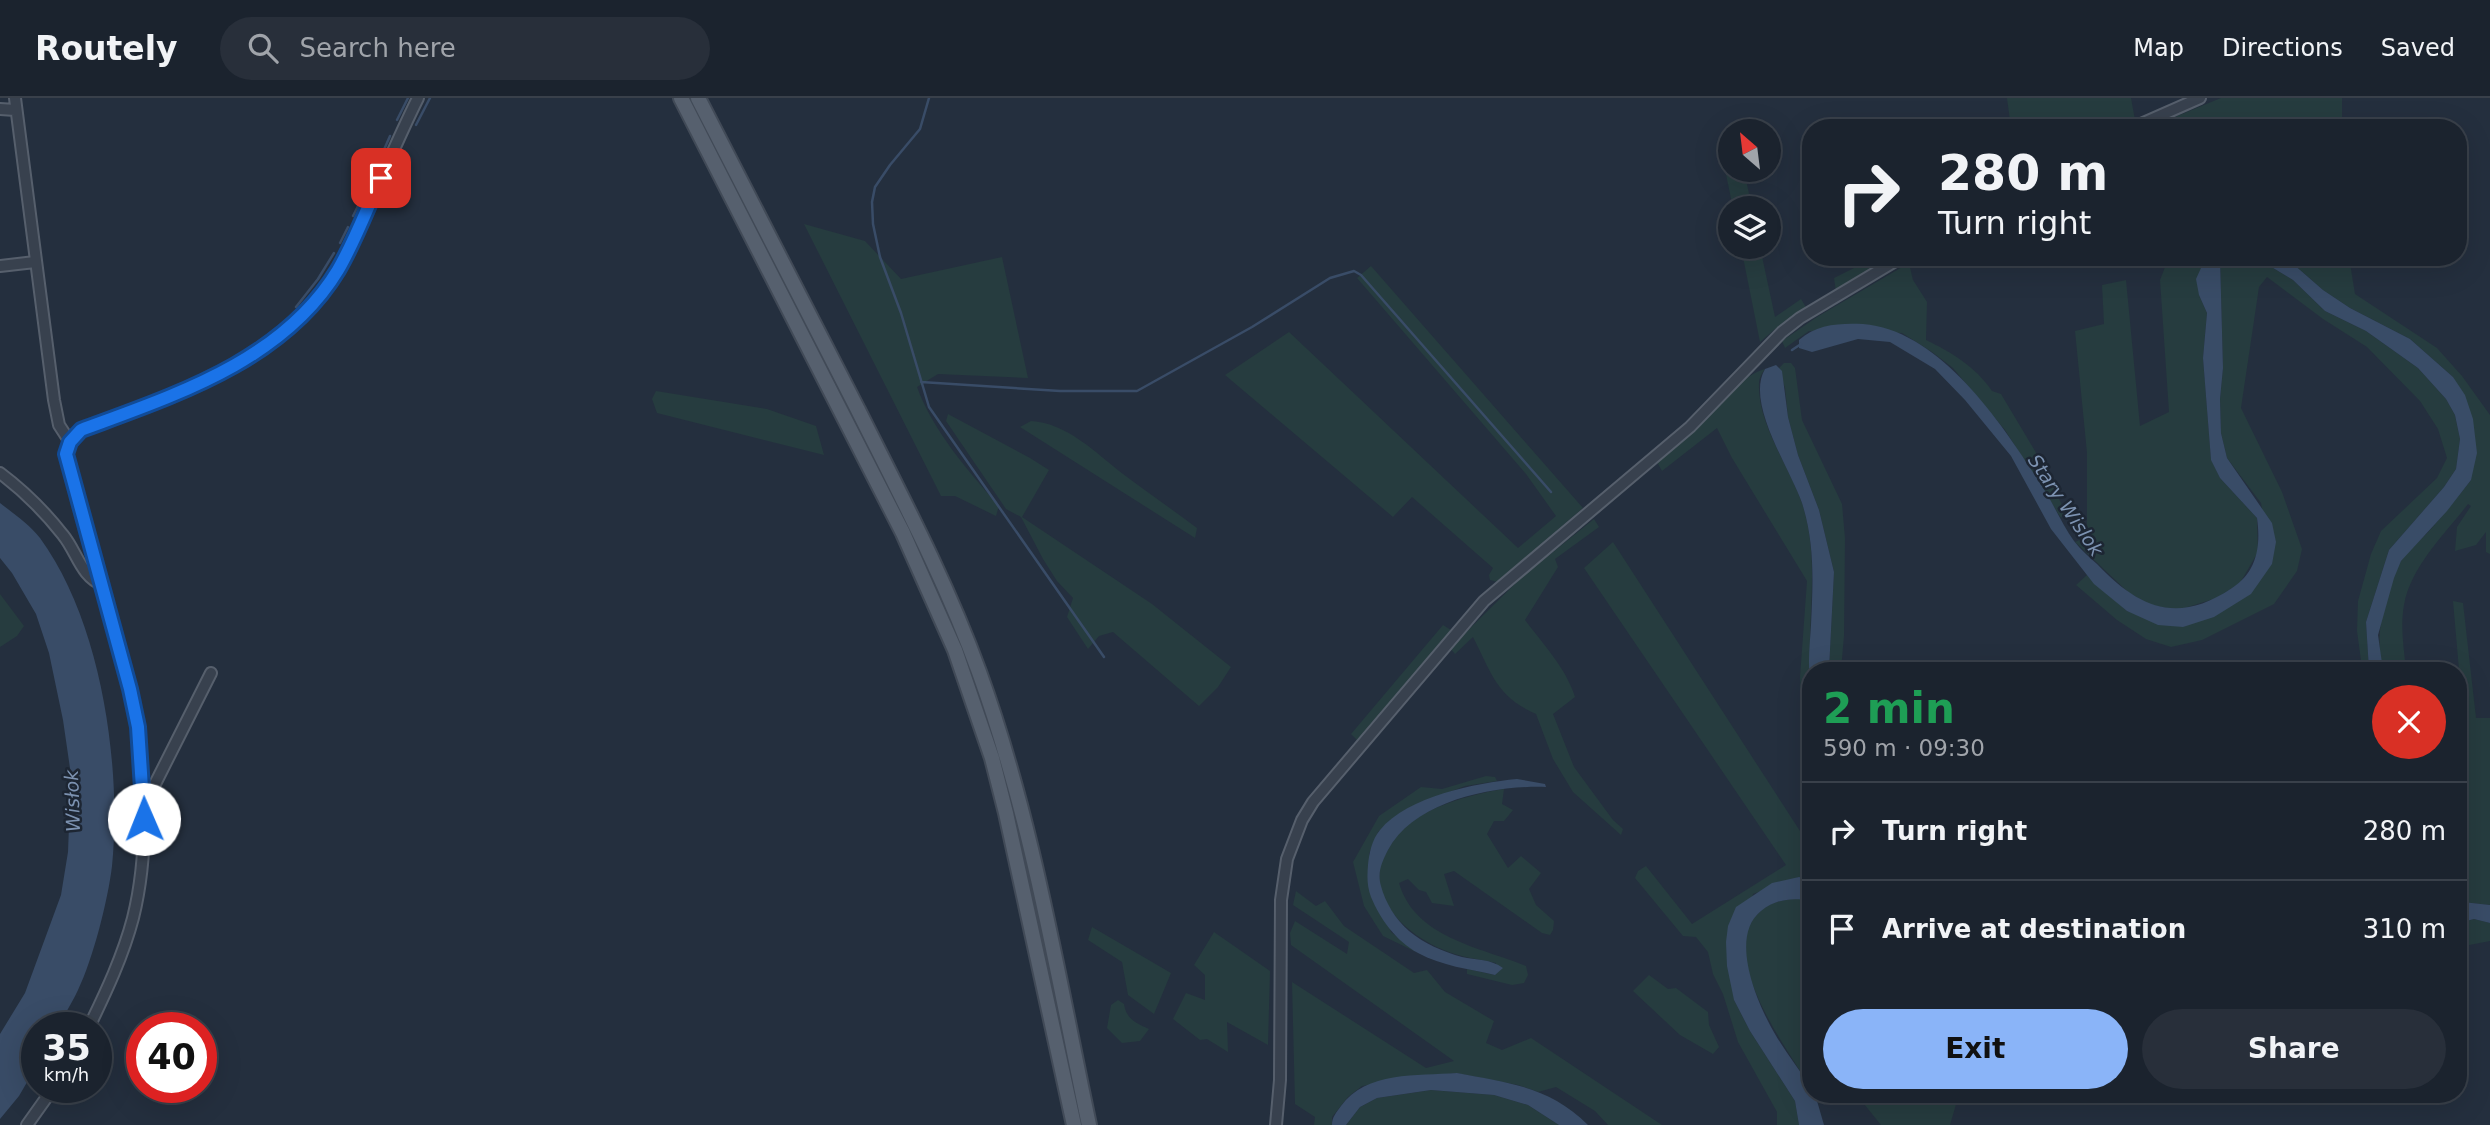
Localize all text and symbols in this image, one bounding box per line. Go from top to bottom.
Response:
search box [220,17,710,80]
text: Routely [35,29,178,68]
icon: search [244,29,282,67]
text: Search here [300,33,456,63]
text: Map [2133,34,2184,62]
text: Directions [2222,34,2343,62]
text: Saved [2381,34,2455,62]
north arrow [1718,119,1782,182]
map controls [1718,119,1781,259]
text: 280 m [1938,145,2108,202]
icon: right [1823,147,1914,238]
pin [351,148,411,208]
icon: arrive [362,159,400,197]
button: layers [1718,196,1781,259]
text: Turn right [1938,204,2091,242]
water label: Stary Wislok [2024,450,2109,561]
text: 2 min [1823,684,1955,733]
button: close [2372,685,2446,759]
text: 590 m · 09:30 [1823,735,1985,761]
water label: Wisłok [60,769,84,832]
position arrow [107,782,181,856]
icon: right [1823,812,1861,850]
text: Turn right [1882,816,2027,846]
text: 280 m [2363,816,2446,846]
icon: arrive [1823,910,1861,948]
text: Arrive at destination [1882,914,2186,944]
text: 310 m [2363,914,2446,944]
button: Exit [1823,1009,2128,1089]
button: Share [2142,1009,2446,1089]
speed limit sign: 40 [126,1012,217,1103]
text: 35 [42,1028,91,1068]
text: km/h [44,1064,89,1085]

